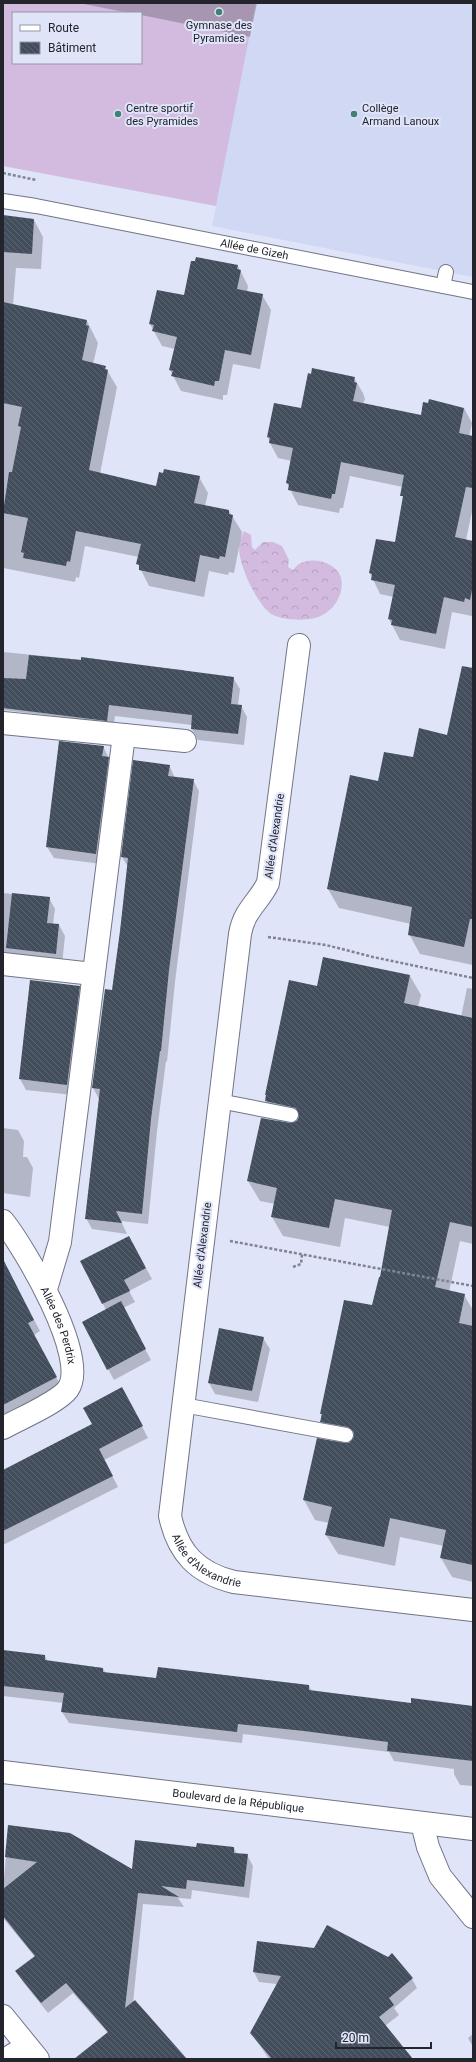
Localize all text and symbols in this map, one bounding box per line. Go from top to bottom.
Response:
marker: Gymnase des Pyramides [214,7,224,17]
legend [12,12,142,64]
place label: Gymnase des Pyramides [186,19,252,45]
text: Route [48,21,79,35]
text: Bâtiment [48,41,96,55]
place label: Centre sportif des Pyramides [126,102,199,128]
place label: Collège Armand Lanoux [362,102,440,128]
marker: Centre sportif des Pyramides [113,109,123,119]
marker: Collège Armand Lanoux [349,109,359,119]
street label: Allée de Gizeh [219,236,290,263]
street label: Allée d'Alexandrie [262,792,287,880]
street label: Allée d'Alexandrie [191,1201,214,1289]
street label: Allée des Perdrix [38,1285,78,1366]
street label: Allée d'Alexandrie [169,1532,242,1590]
street label: Boulevard de la République [172,1787,305,1815]
scale bar [336,2024,431,2050]
text: 20 m [342,2031,369,2045]

